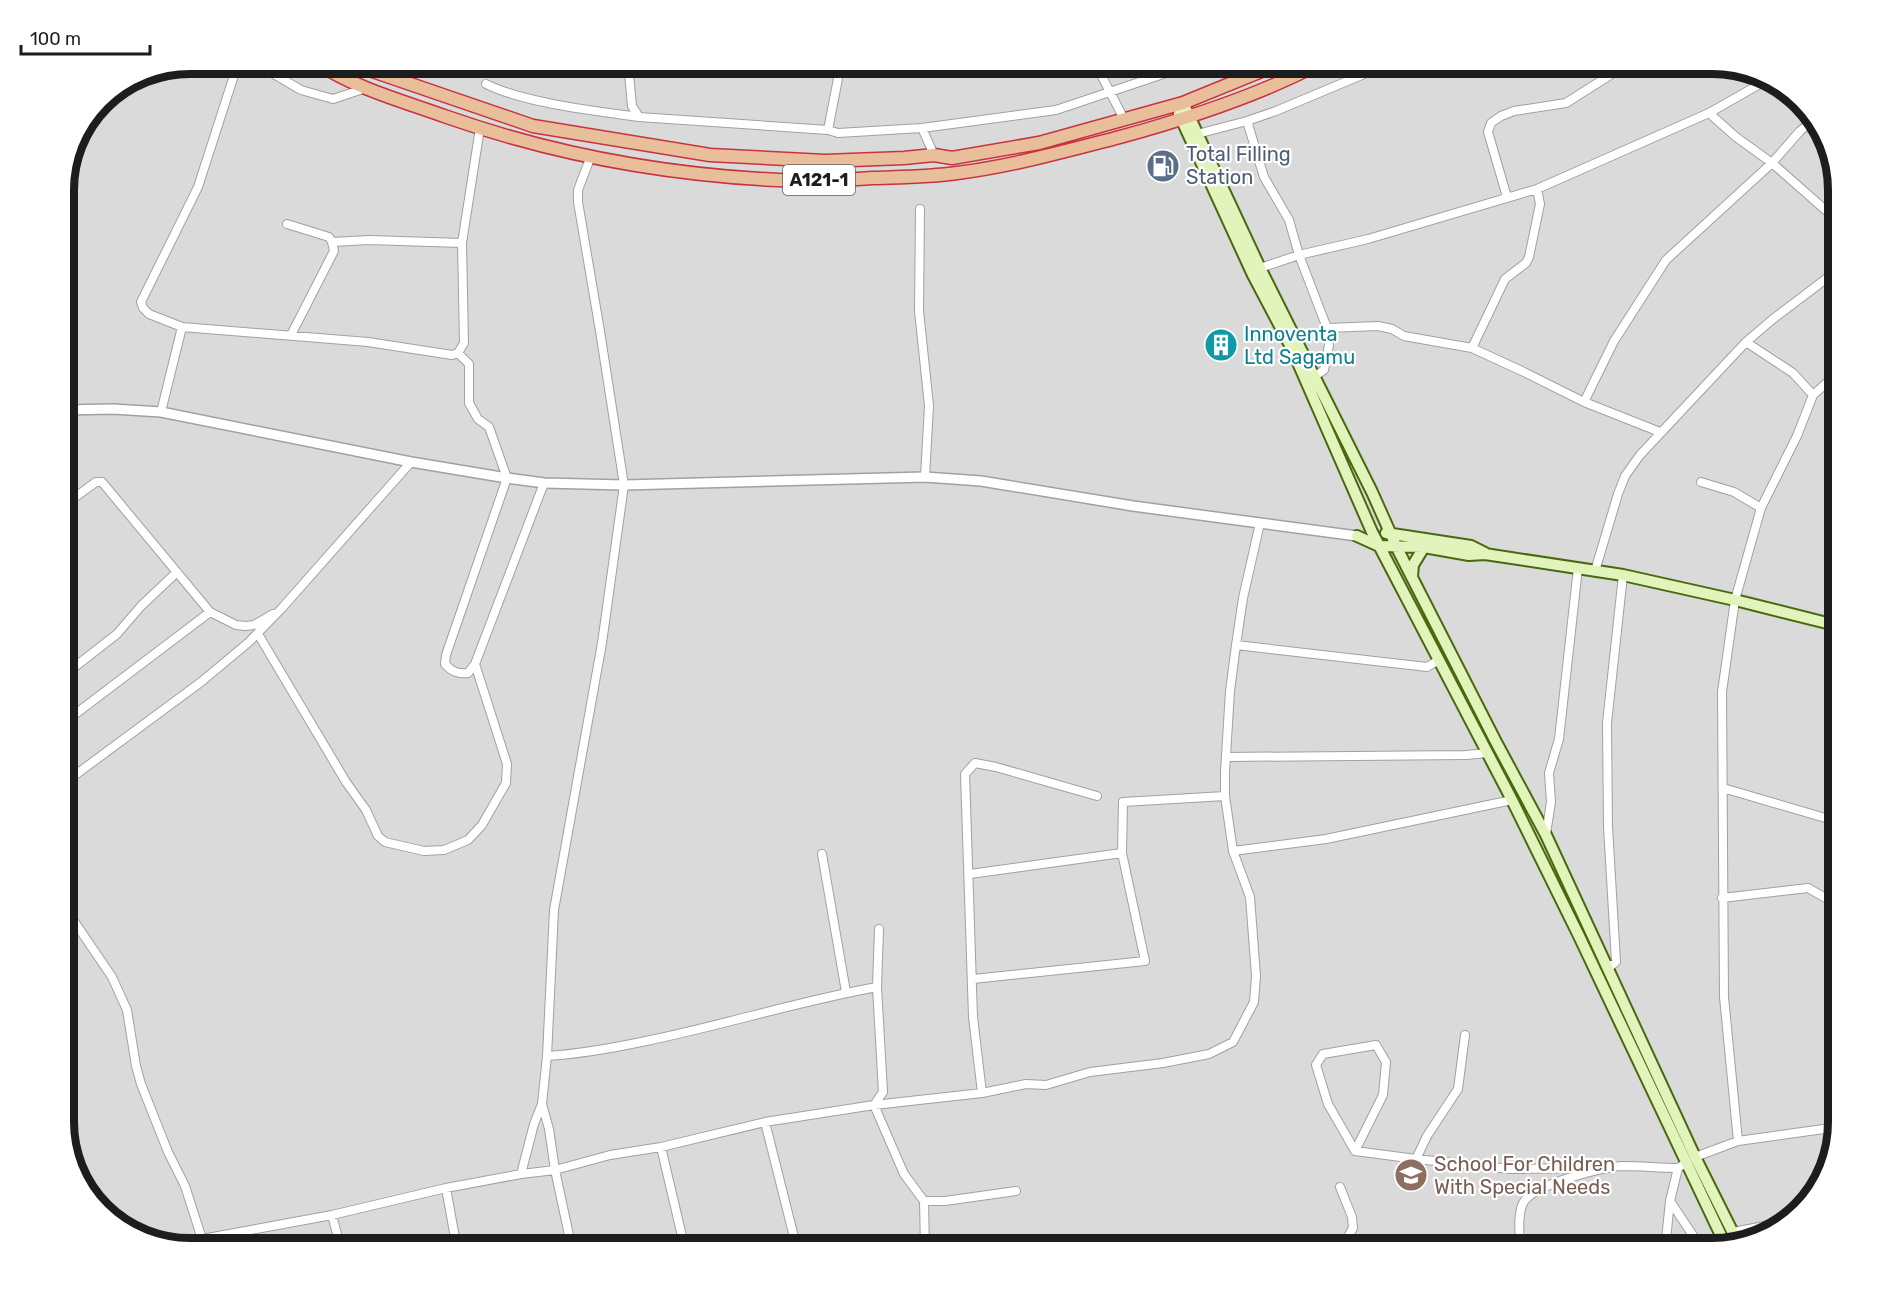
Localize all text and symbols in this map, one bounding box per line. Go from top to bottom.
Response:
scale bar [21,18,150,56]
text: 100 m [30,28,81,50]
place label: Total Filling Station [1186,142,1291,189]
fuel station icon: Total Filling Station [1145,148,1181,184]
road number: A121-1 [783,165,855,195]
place label: Innoventa Ltd Sagamu [1244,322,1355,369]
building icon: Innoventa Ltd Sagamu [1203,327,1239,363]
place label: School For Children With Special Needs [1434,1152,1615,1199]
school or university icon: School For Children With Special Needs [1393,1157,1429,1193]

